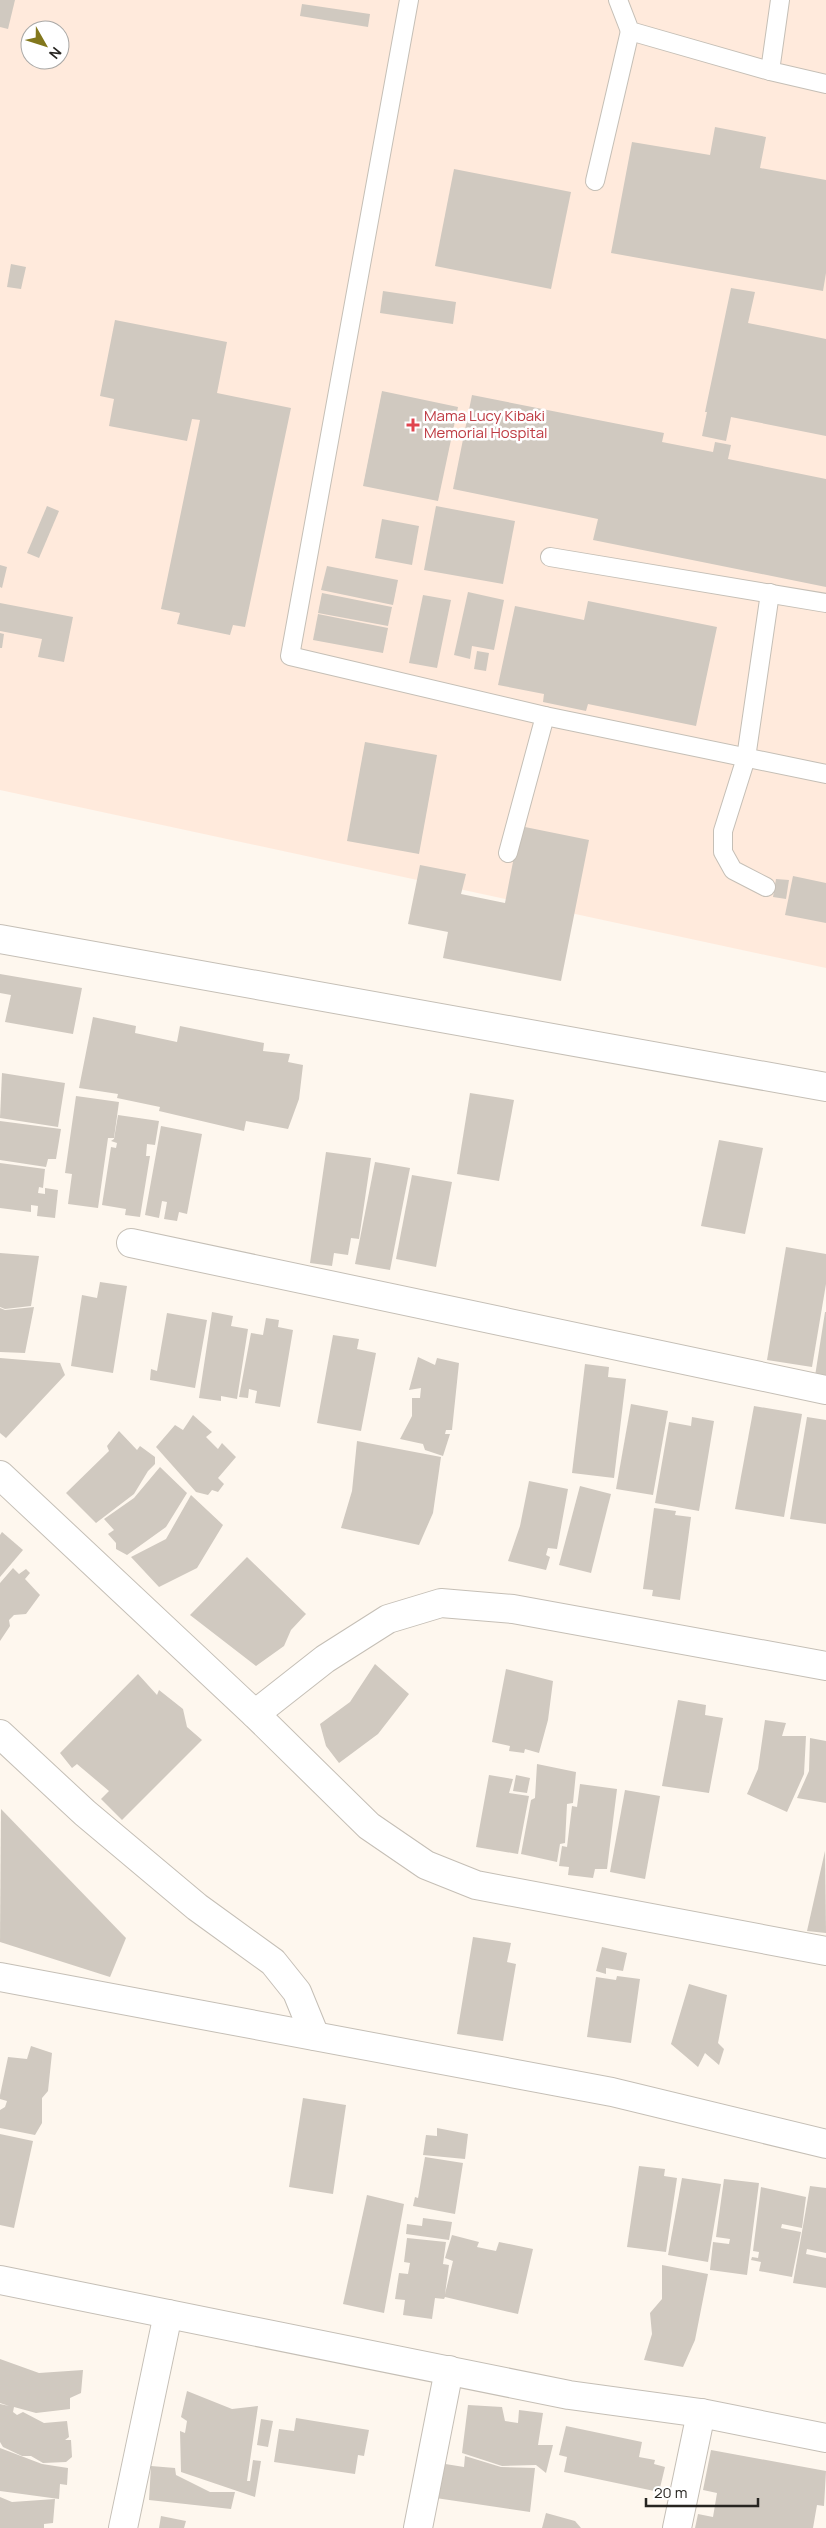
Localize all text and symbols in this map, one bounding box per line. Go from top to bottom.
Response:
north arrow [20,20,70,70]
text: N [45,44,66,63]
place label: Mama Lucy Kibaki Memorial Hospital [424,405,548,443]
marker: Mama Lucy Kibaki Memorial Hospital [406,418,420,432]
scale bar [646,2476,758,2508]
text: 20 m [654,2482,687,2503]

